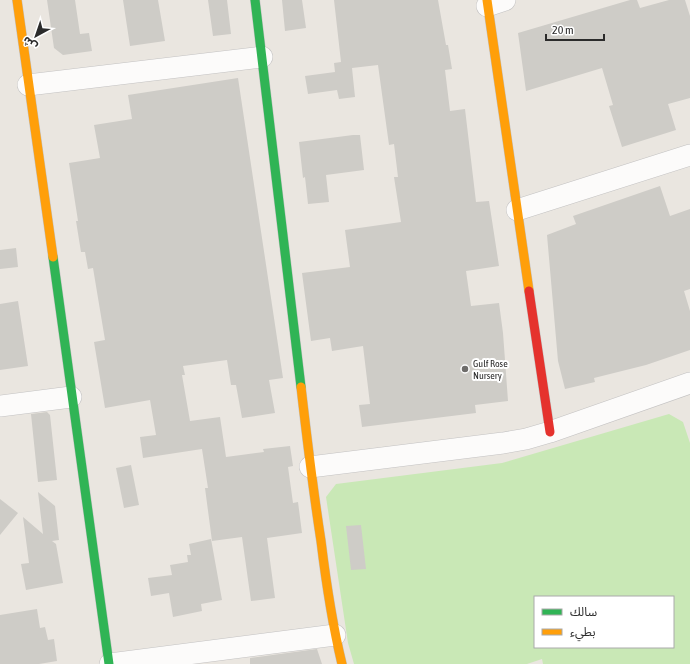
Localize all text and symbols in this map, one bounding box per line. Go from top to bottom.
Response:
north arrow [16,16,56,56]
scale bar [546,16,604,42]
text: 20 m [552,23,574,37]
text: ش [20,33,40,53]
place label: Gulf Rose Nursery [473,358,508,381]
marker: Gulf Rose Nursery [460,364,470,374]
legend [534,596,674,648]
text: سالك [570,605,597,619]
text: بطيء [570,625,596,642]

